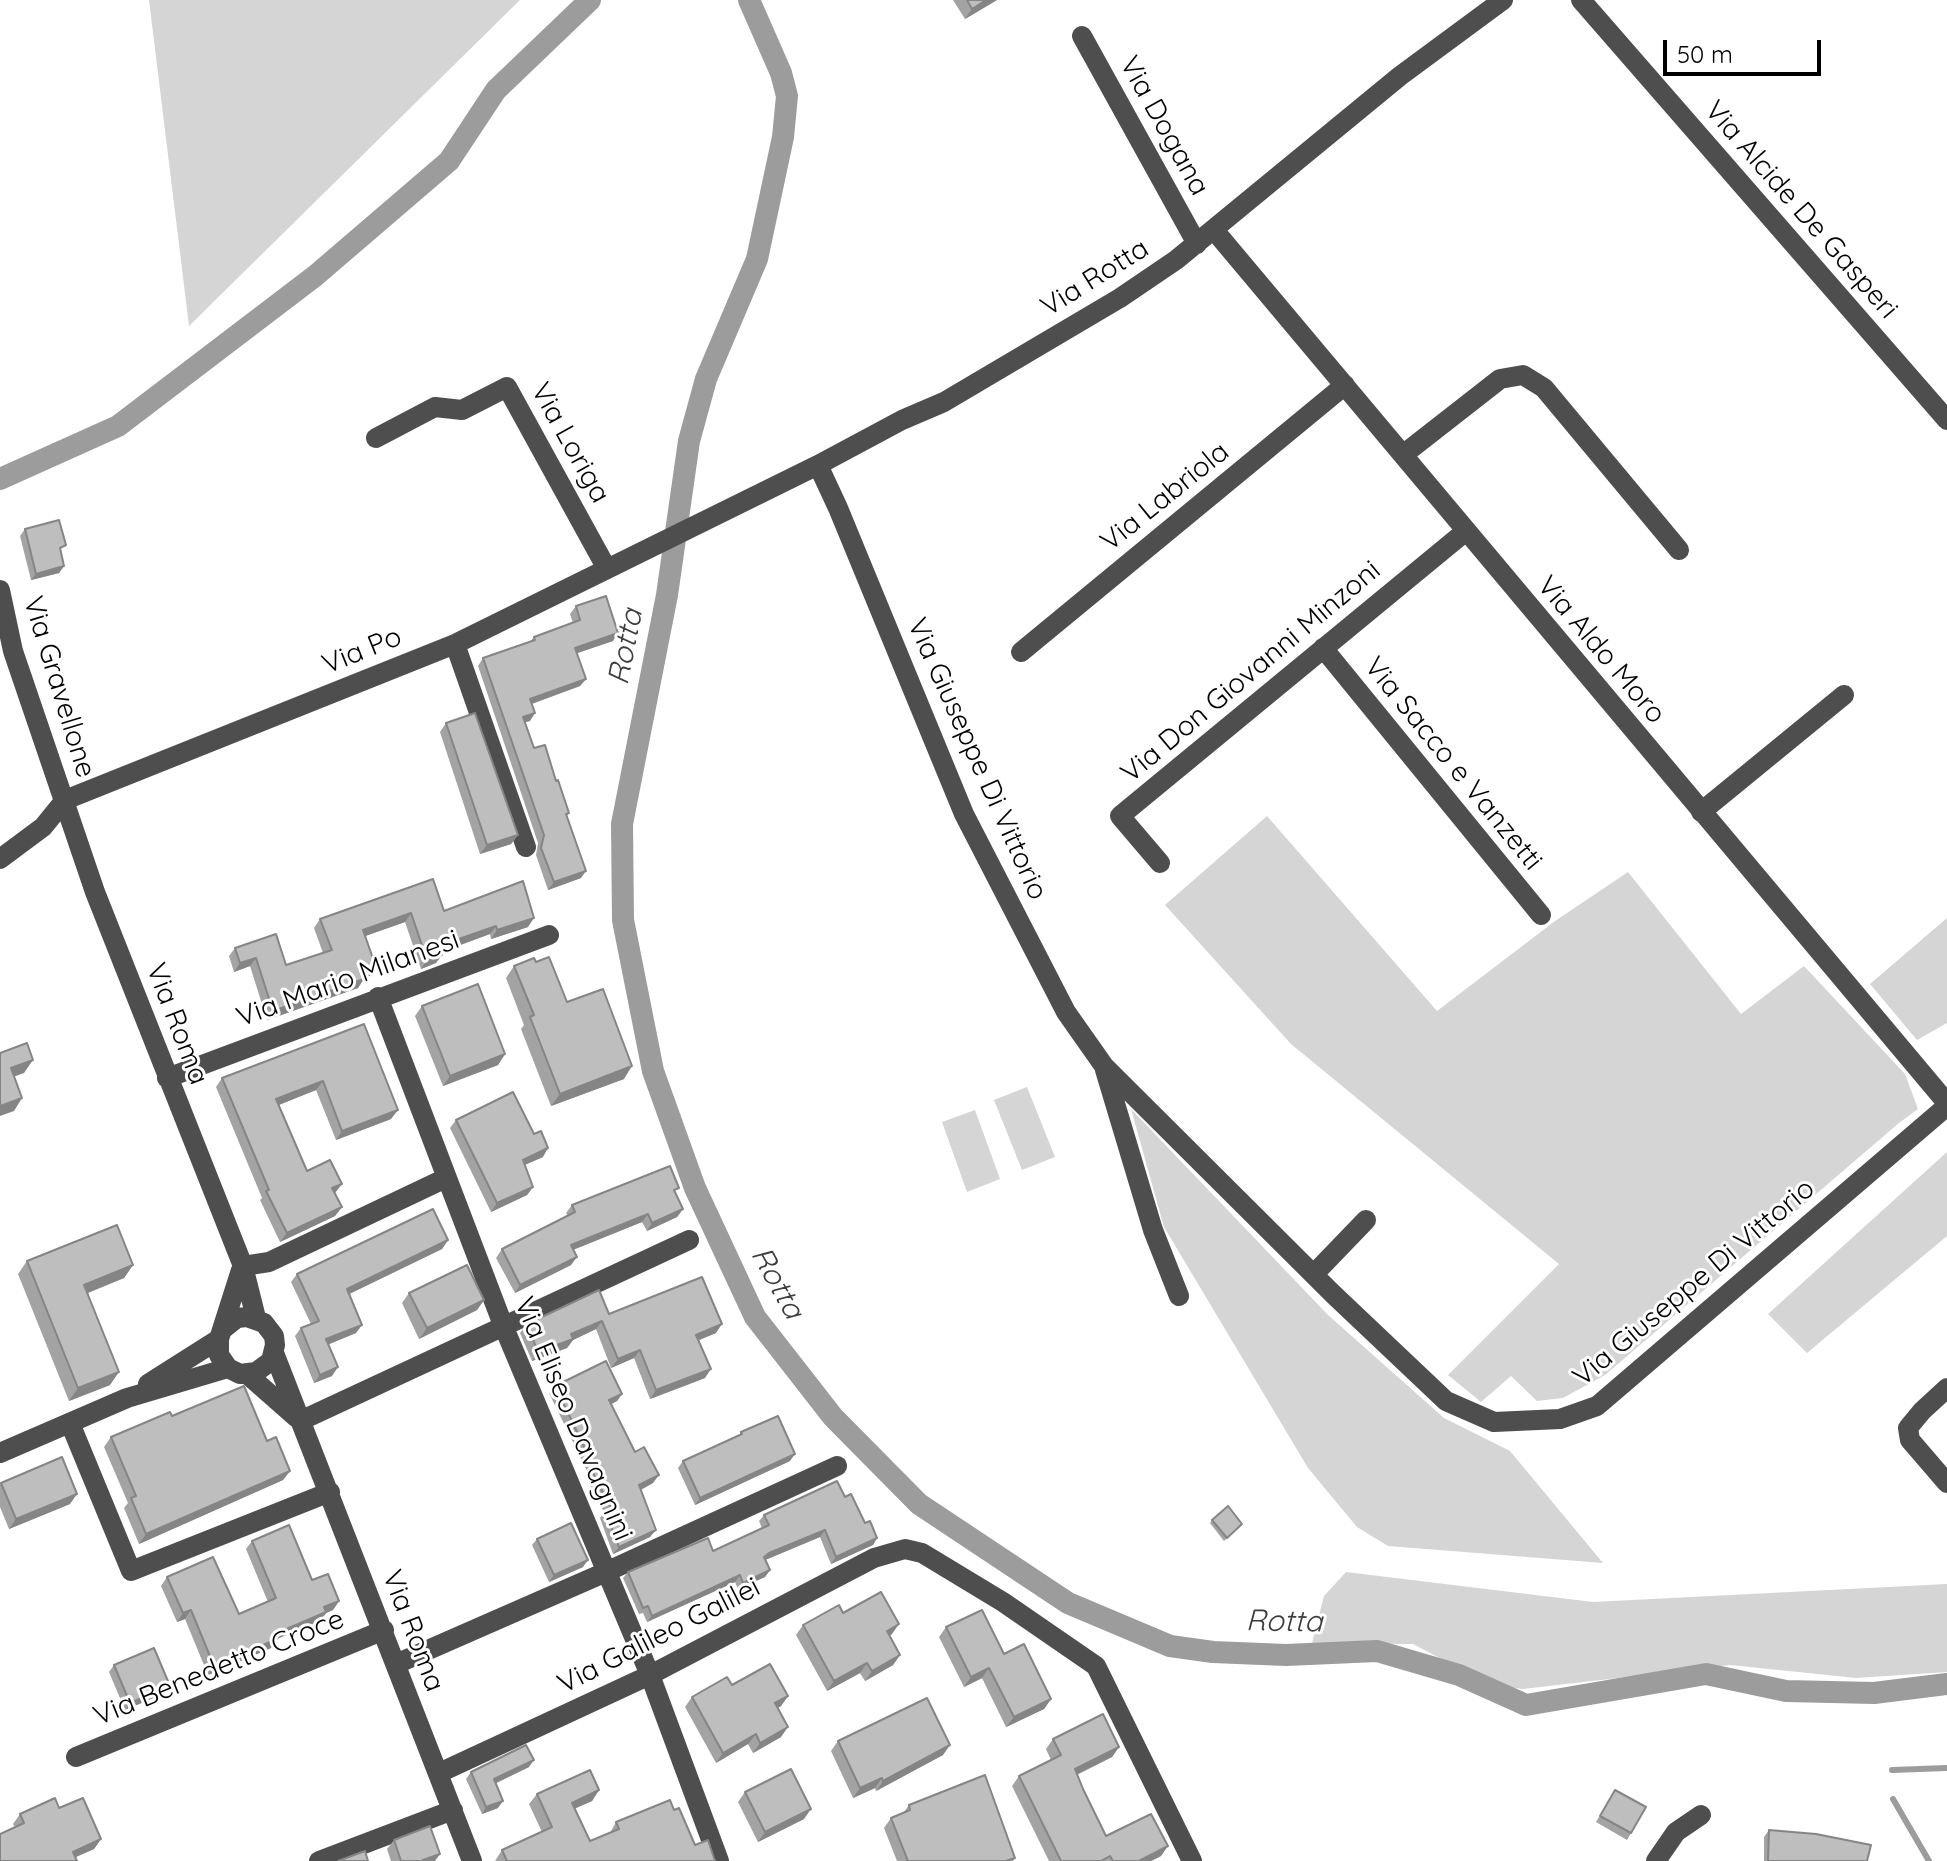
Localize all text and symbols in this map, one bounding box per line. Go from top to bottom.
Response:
scale bar [1667,24,1825,74]
text: 50 m [1677,39,1733,69]
street label: Via Dogana [1112,51,1216,201]
street label: Via Alcide De Gasperi [1697,94,1905,326]
street label: Via Rotta [1035,232,1155,324]
street label: Via Loriga [523,377,617,509]
street label: Via Labriola [1094,435,1236,559]
street label: Via Don Giovanni Minzoni [1115,554,1387,790]
street label: Via Aldo Moro [1530,569,1672,731]
street label: Via Gravellone [15,592,103,782]
water label: Rotta [601,606,651,688]
street label: Via Giuseppe Di Vittorio [900,613,1054,905]
street label: Via Po [317,620,407,682]
street label: Via Sacco e Vanzetti [1357,651,1549,877]
street label: Via Mario Milanesi [232,923,464,1035]
street label: Via Roma [139,959,215,1089]
street label: Via Giuseppe Di Vittorio [1566,1172,1822,1394]
water label: Rotta [743,1241,811,1325]
street label: Via Eliseo Davagnini [506,1292,640,1546]
street label: Via Roma [375,1566,451,1696]
street label: Via Galileo Galilei [552,1571,766,1701]
street label: Via Benedetto Croce [89,1602,349,1734]
water label: Rotta [1245,1603,1323,1641]

